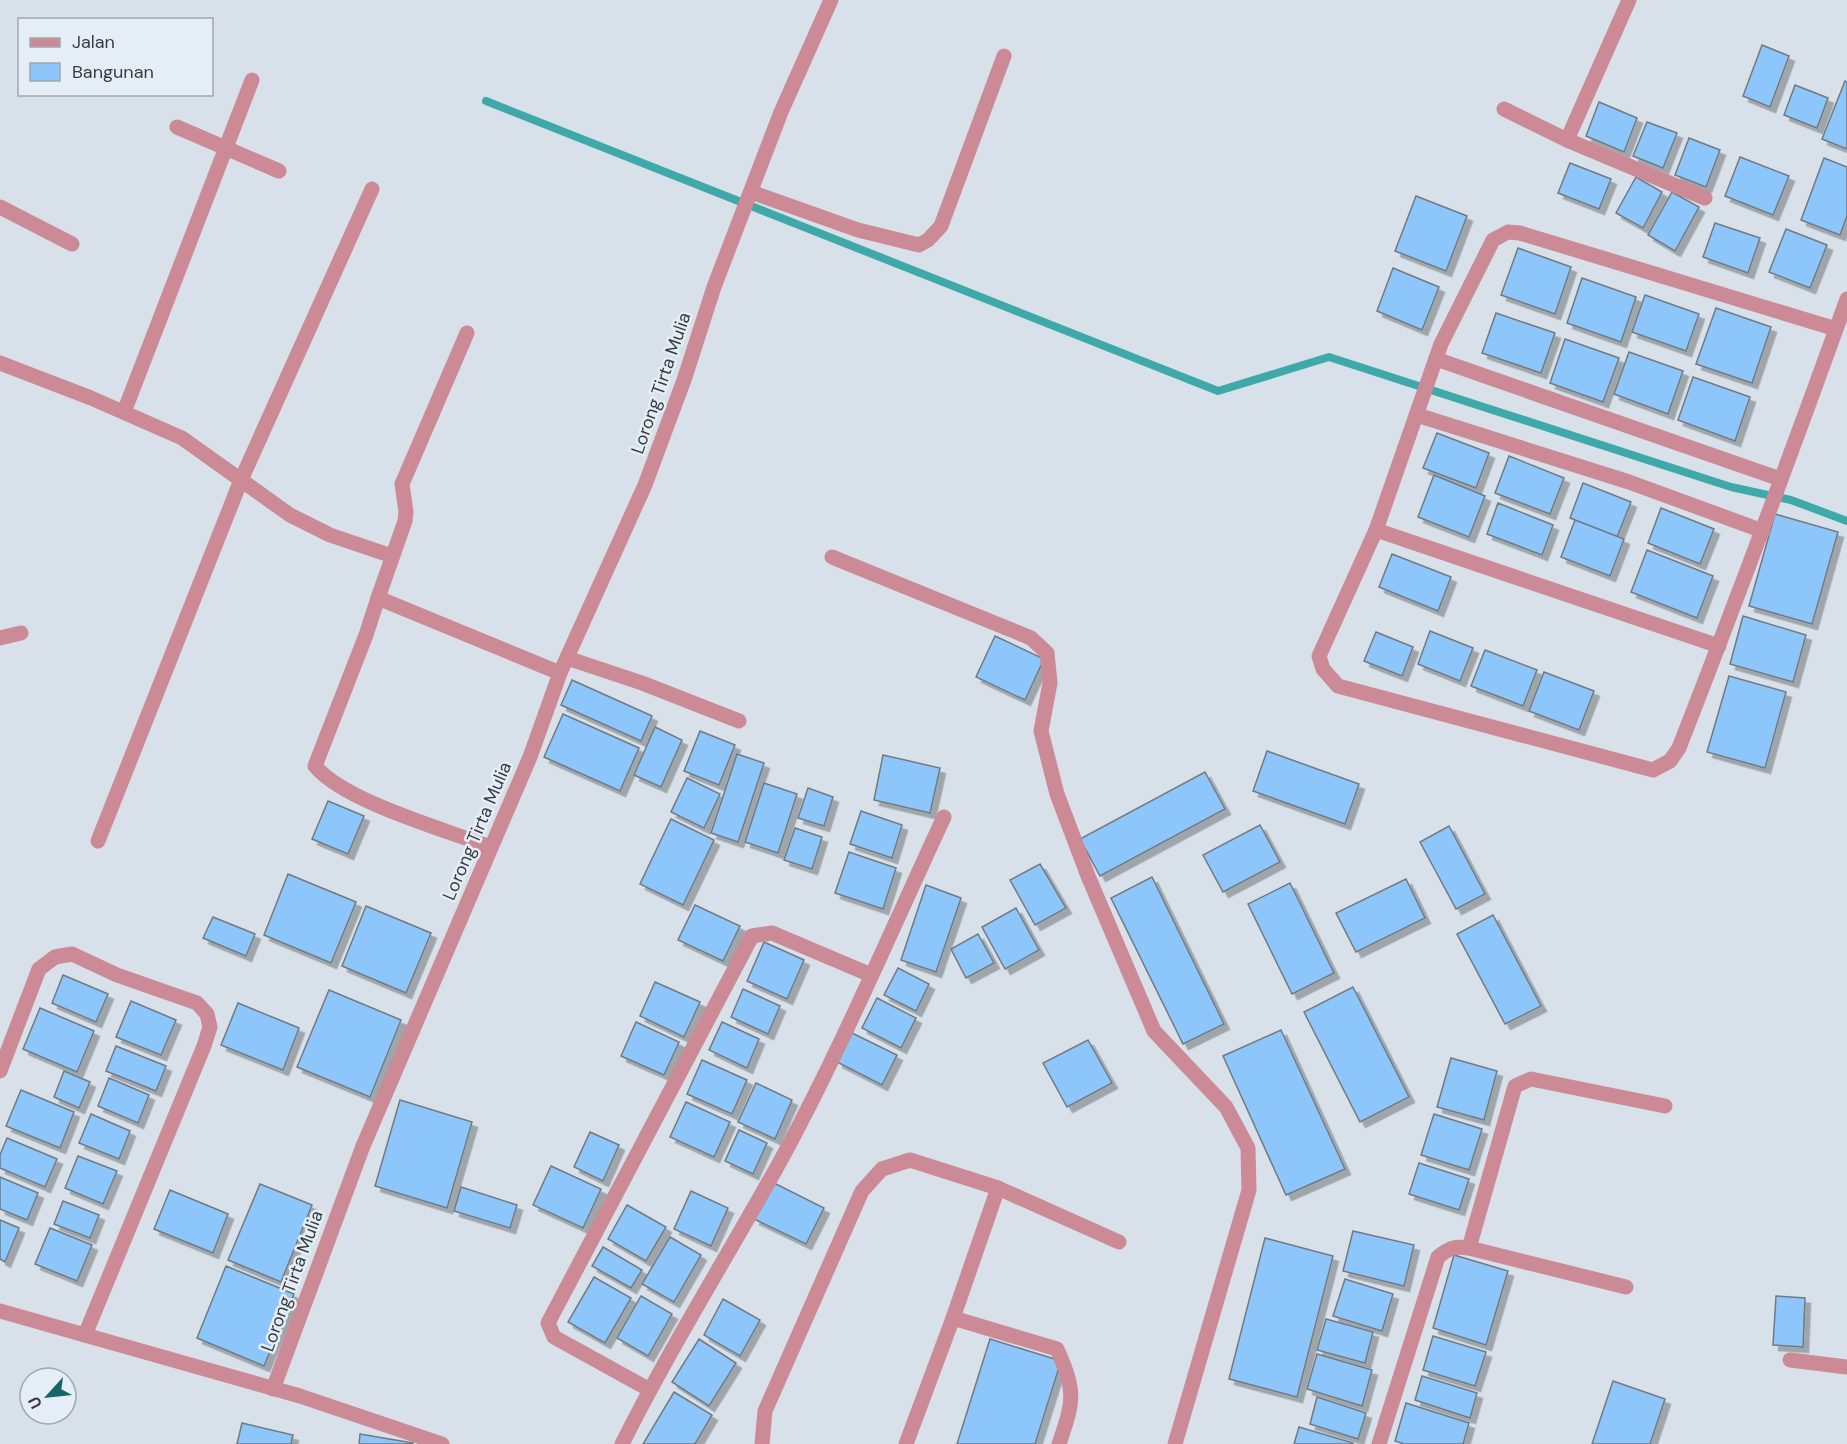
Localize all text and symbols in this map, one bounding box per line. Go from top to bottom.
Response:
legend [18,18,213,96]
text: Jalan [72,30,115,54]
text: Bangunan [72,60,154,84]
street label: Lorong Tirta Mulia [626,309,696,457]
street label: Lorong Tirta Mulia [437,758,517,904]
street label: Lorong Tirta Mulia [255,1207,329,1355]
north arrow [18,1366,78,1426]
text: U [23,1393,47,1412]

